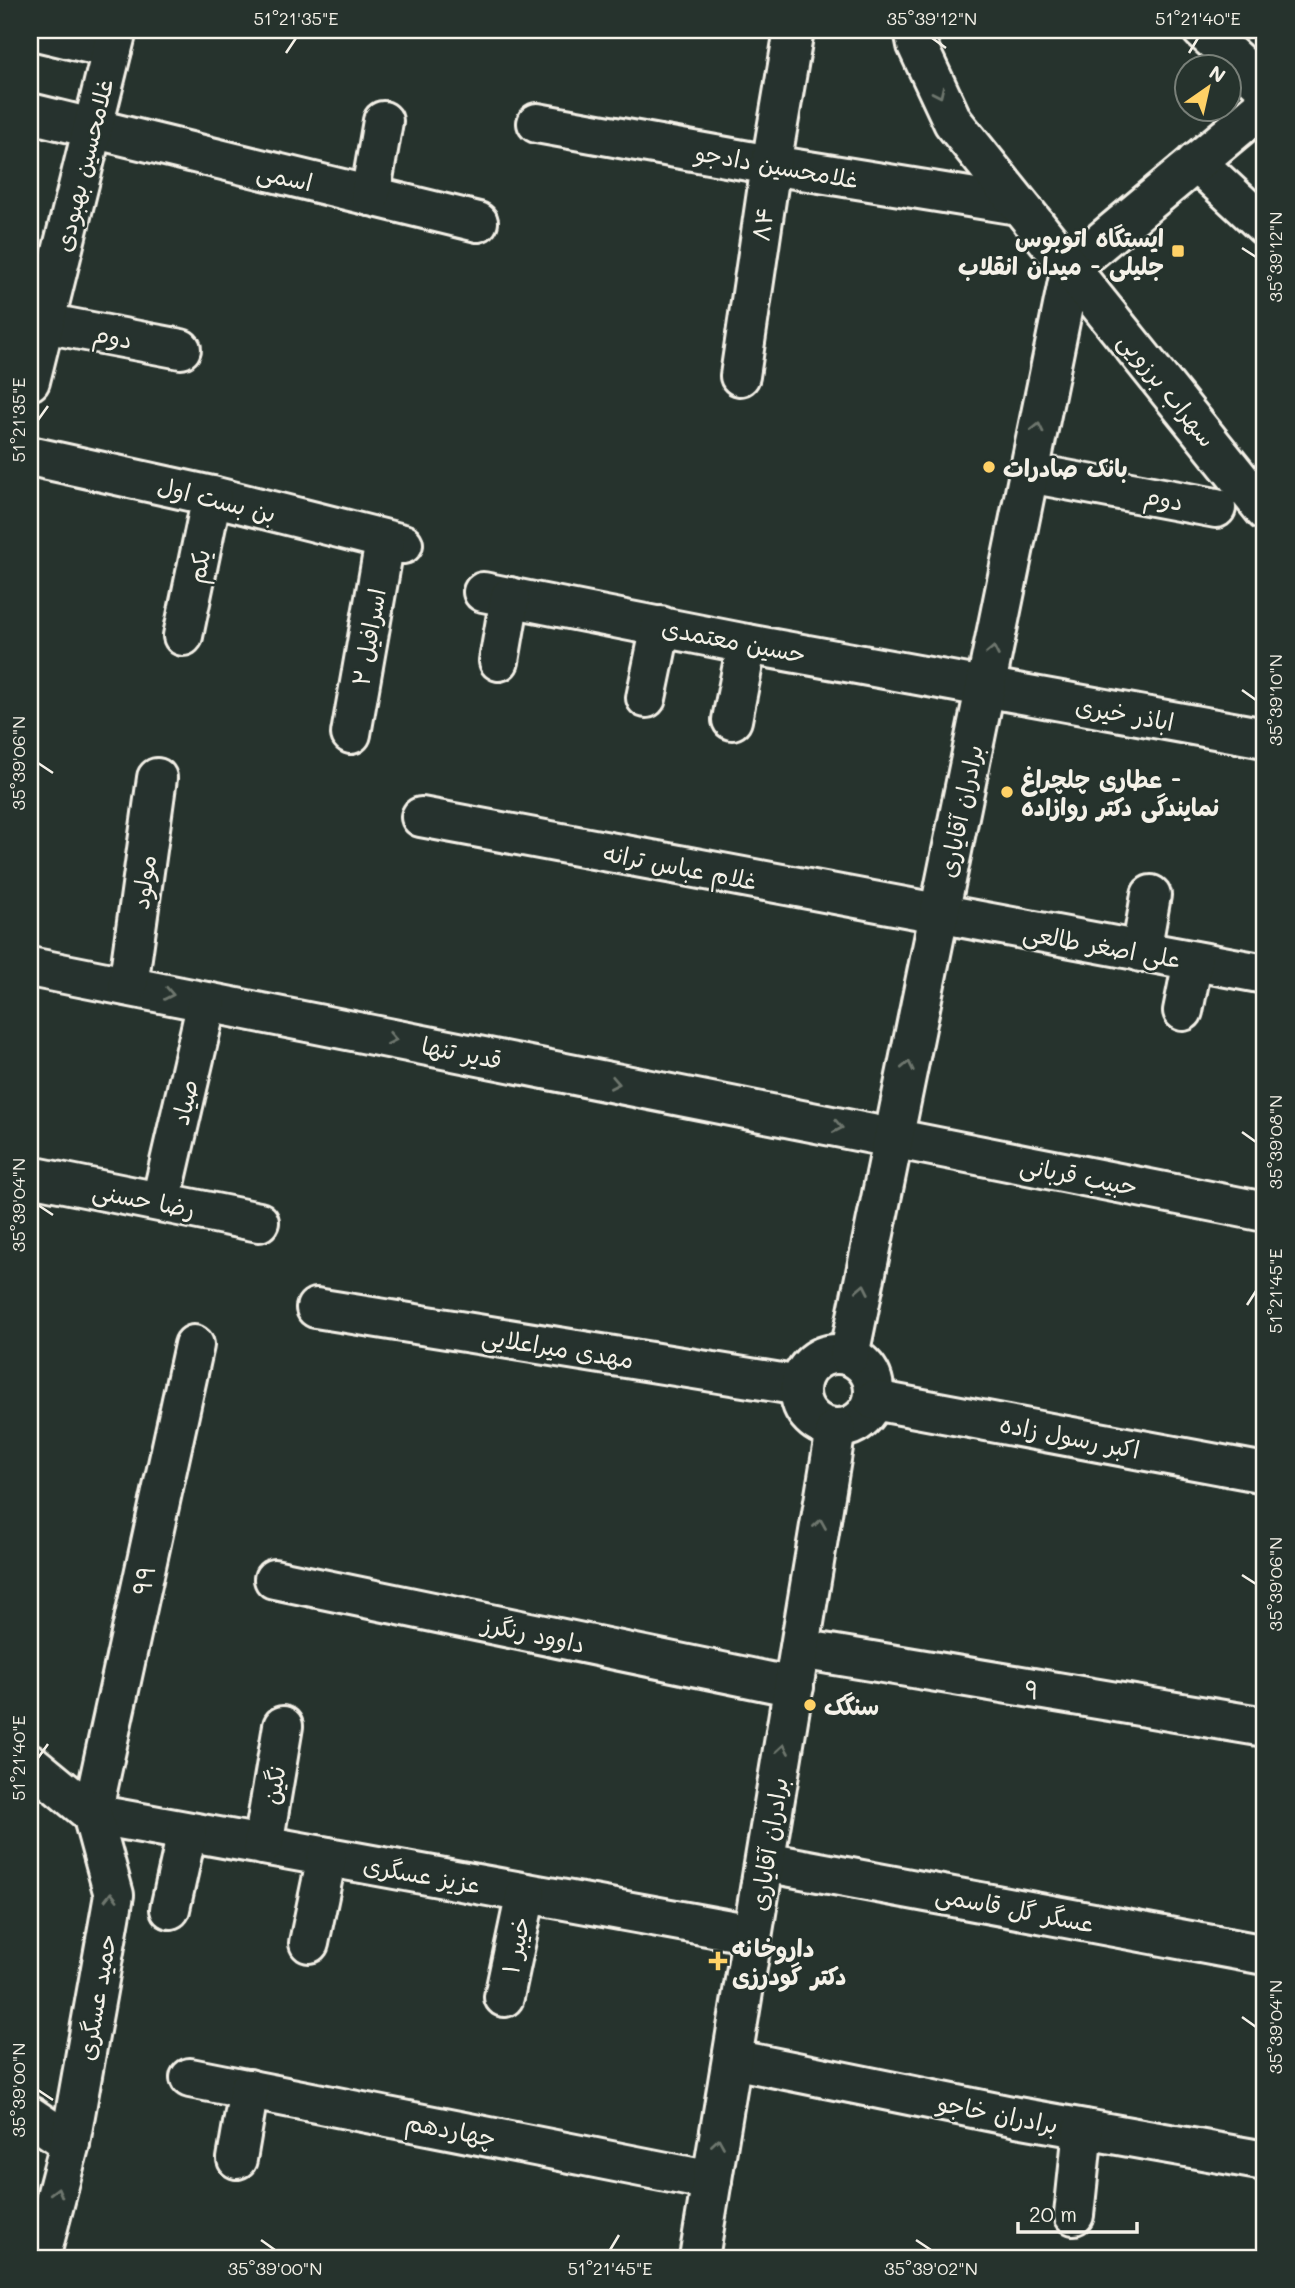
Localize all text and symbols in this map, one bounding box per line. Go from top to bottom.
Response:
text: 51°21'35"E [253,6,339,30]
text: 35°39'12"N [887,6,977,30]
text: 51°21'40"E [1155,6,1241,30]
north arrow [1172,52,1242,122]
text: N [1205,59,1231,88]
street label: غلامحسین بهبودی [46,75,120,255]
one-way arrow [931,86,945,98]
street label: غلامحسین دادجو [692,135,861,197]
street label: اسمی [254,155,316,198]
street label: ۸۴ [744,205,780,243]
text: 35°39'12"N [1263,212,1287,302]
place label: ایستگاه اتوبوس جلیلی - میدان انقلاب [958,222,1164,282]
marker: ایستگاه اتوبوس جلیلی - میدان انقلاب [1170,243,1186,259]
street label: دوم [90,317,135,360]
street label: سهراب برزویی [1112,325,1224,453]
text: 51°21'35"E [6,377,30,463]
one-way arrow [1030,422,1045,434]
place label: بانک صادرات [1003,452,1128,483]
marker: بانک صادرات [981,459,997,475]
street label: بن بست اول [155,469,279,529]
street label: دوم [1141,479,1186,522]
street label: یکم [180,546,220,586]
street label: اسرافیل ۲ [344,586,392,688]
street label: حسین معتمدی [659,611,809,669]
one-way arrow [985,645,1000,657]
text: 35°39'10"N [1263,654,1287,746]
street label: اباذر خیری [1073,689,1177,737]
text: 35°39'06"N [6,716,30,810]
street label: برادران آقایاری [931,742,989,880]
place label: عطاری چلچراغ - نمایندگی دکتر روازاده [1021,763,1219,823]
marker: عطاری چلچراغ - نمایندگی دکتر روازاده [999,784,1015,800]
street label: غلام عباس ترانه [600,836,760,900]
street label: مولود [124,853,164,912]
street label: علی اصغر طالعی [1021,916,1183,975]
one-way arrow [163,986,175,1001]
street label: قدیر تنها [419,1029,505,1075]
one-way arrow [386,1030,398,1045]
one-way arrow [900,1060,915,1072]
one-way arrow [609,1074,621,1089]
street label: صیاد [164,1076,204,1128]
text: 35°39'08"N [1263,1095,1287,1189]
one-way arrow [832,1119,844,1134]
street label: حبیب قربانی [1017,1148,1140,1203]
text: 35°39'04"N [6,1158,30,1252]
street label: رضا حسنی [90,1174,198,1225]
text: 51°21'45"E [1263,1248,1287,1334]
one-way arrow [854,1283,869,1295]
street label: مهدی میراعلایی [480,1320,636,1375]
street label: اکبر رسول زاده [997,1407,1143,1466]
one-way arrow [812,1519,827,1530]
text: 35°39'06"N [1263,1537,1287,1631]
street label: ۹۹ [125,1562,161,1598]
street label: داوود رنگرز [478,1607,588,1659]
street label: ۹ [1022,1672,1042,1706]
place label: سنگک [824,1690,879,1721]
marker: سنگک [802,1697,818,1713]
text: 51°21'40"E [6,1715,30,1801]
one-way arrow [775,1743,790,1755]
street label: نگین [254,1763,292,1807]
street label: برادران آقایاری [742,1775,794,1913]
street label: عزیز عسگری [361,1848,483,1900]
street label: عسگر گل قاسمی [933,1877,1097,1940]
one-way arrow [103,1891,119,1902]
street label: خیبر ۱ [494,1914,536,1976]
street label: حمید عسگری [70,1931,122,2063]
place label: داروخانه دکتر گودرزی [732,1932,846,1992]
marker: داروخانه دکتر گودرزی [710,1953,726,1969]
text: 35°39'04"N [1263,1980,1287,2074]
text: 35°39'00"N [6,2043,30,2138]
street label: برادران خاجو [933,2086,1061,2141]
street label: چهاردهم [402,2105,499,2157]
one-way arrow [710,2137,725,2148]
one-way arrow [49,2186,63,2198]
scale bar [1018,2190,1138,2234]
text: 20 m [1029,2200,1077,2227]
text: 35°39'00"N [228,2256,323,2280]
text: 51°21'45"E [567,2256,653,2280]
text: 35°39'02"N [884,2256,978,2280]

